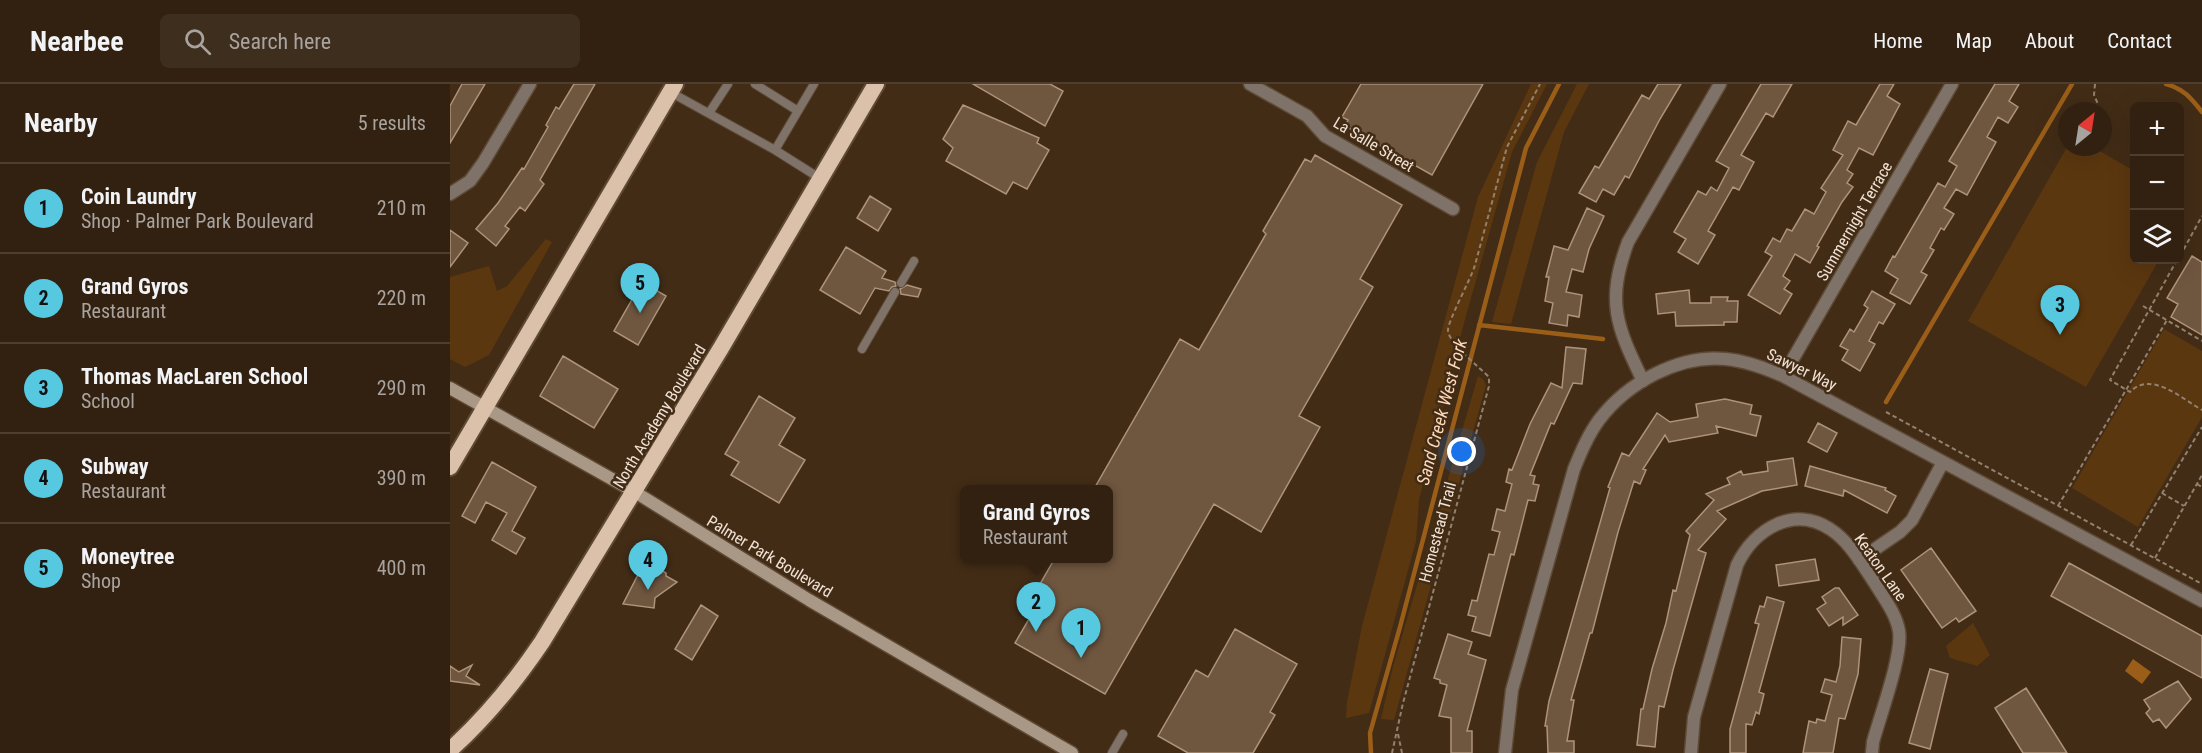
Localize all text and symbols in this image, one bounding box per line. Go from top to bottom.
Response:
search box [160,14,580,68]
text: Nearbee [30,25,124,58]
icon: search [181,25,214,58]
text: Search here [229,29,331,54]
text: Home [1873,29,1923,53]
text: Map [1956,29,1992,53]
text: About [2025,29,2074,53]
text: Contact [2107,29,2172,53]
north arrow [2058,102,2112,156]
map controls [2130,102,2184,264]
button: + [2130,102,2184,156]
text: Nearby [24,108,98,138]
text: 5 results [358,111,426,135]
street label: La Salle Street [1330,113,1418,176]
button: − [2130,156,2184,210]
street label: Summernight Terrace [1813,158,1896,284]
text: Coin Laundry [81,184,197,209]
text: 1 [38,196,49,220]
text: 210 m [377,196,426,220]
text: Shop · Palmer Park Boulevard [81,209,314,233]
button: layers [2130,210,2184,264]
pin: 5 [620,264,660,313]
text: Grand Gyros [81,274,189,299]
text: 2 [38,286,49,310]
text: 220 m [377,286,426,310]
pin: 3 [2040,286,2080,335]
text: Restaurant [81,299,166,323]
water label: Sand Creek West Fork [1412,335,1471,487]
street label: North Academy Boulevard [609,341,710,491]
street label: Sawyer Way [1764,344,1840,395]
text: Thomas MacLaren School [81,364,308,389]
text: 3 [38,376,49,400]
text: 290 m [377,376,426,400]
text: School [81,389,135,413]
your location [1447,437,1476,466]
text: Subway [81,454,149,479]
text: 4 [38,466,49,490]
text: 390 m [377,466,426,490]
text: Restaurant [81,479,166,503]
street label: Homestead Trail [1415,480,1460,584]
popup [960,485,1113,563]
text: Grand Gyros [983,500,1090,525]
street label: Palmer Park Boulevard [704,511,836,601]
text: Restaurant [983,525,1068,549]
street label: Keaton Lane [1850,530,1911,605]
pin: 4 [628,540,668,590]
text: Moneytree [81,544,175,569]
text: 5 [38,556,49,580]
text: 400 m [377,556,426,580]
text: Shop [81,569,121,593]
pin: 2 [1016,582,1056,632]
pin: 1 [1062,608,1100,658]

